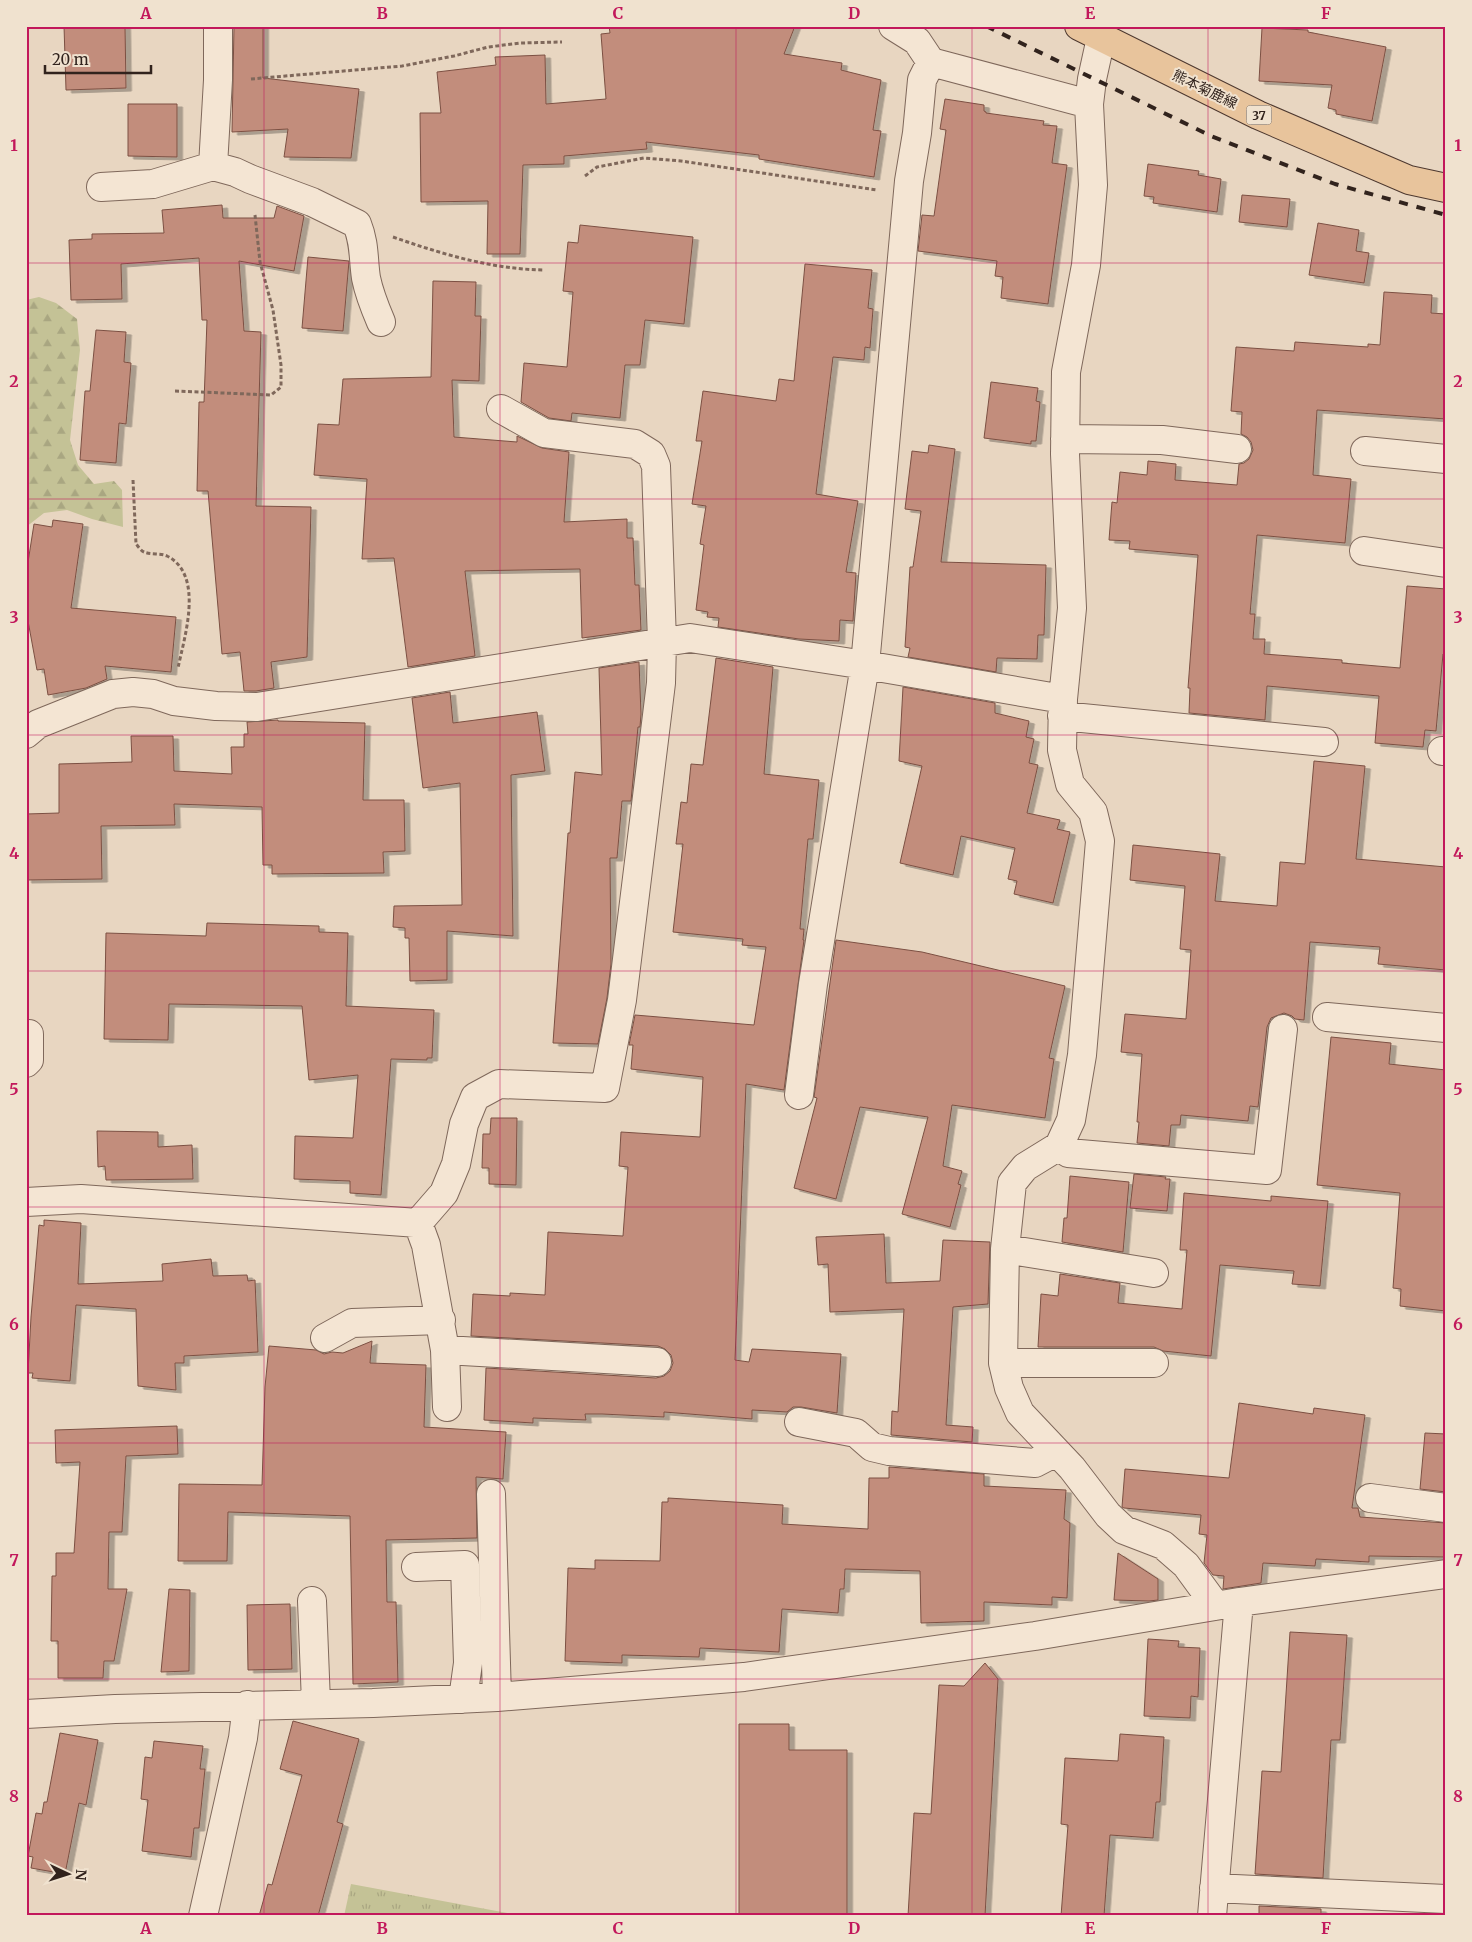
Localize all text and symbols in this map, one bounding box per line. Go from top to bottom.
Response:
text: A [139,3,152,23]
text: B [376,3,388,23]
text: C [613,3,623,23]
text: D [848,3,860,23]
text: E [1085,3,1096,23]
text: F [1321,3,1331,23]
scale bar [45,42,151,74]
text: 20 m [52,50,89,69]
street label: 熊本菊鹿線 [1170,66,1240,112]
road number: 37 [1246,106,1272,124]
text: 1 [10,135,18,155]
text: 1 [1454,135,1462,155]
text: 2 [9,371,19,391]
text: 2 [1453,371,1463,391]
text: 3 [9,607,19,627]
text: 3 [1453,607,1463,627]
text: 4 [9,843,19,863]
text: 4 [1453,843,1463,863]
text: 5 [9,1079,19,1099]
text: 5 [1453,1079,1463,1099]
text: 6 [9,1314,19,1334]
text: 6 [1453,1314,1463,1334]
text: 7 [9,1550,19,1570]
text: 7 [1453,1550,1463,1570]
text: 8 [9,1786,19,1806]
text: 8 [1453,1786,1463,1806]
north arrow [42,1850,92,1900]
text: N [72,1869,90,1881]
text: A [139,1918,152,1938]
text: B [376,1918,388,1938]
text: C [613,1918,623,1938]
text: D [848,1918,860,1938]
text: E [1085,1918,1096,1938]
text: F [1321,1918,1331,1938]

